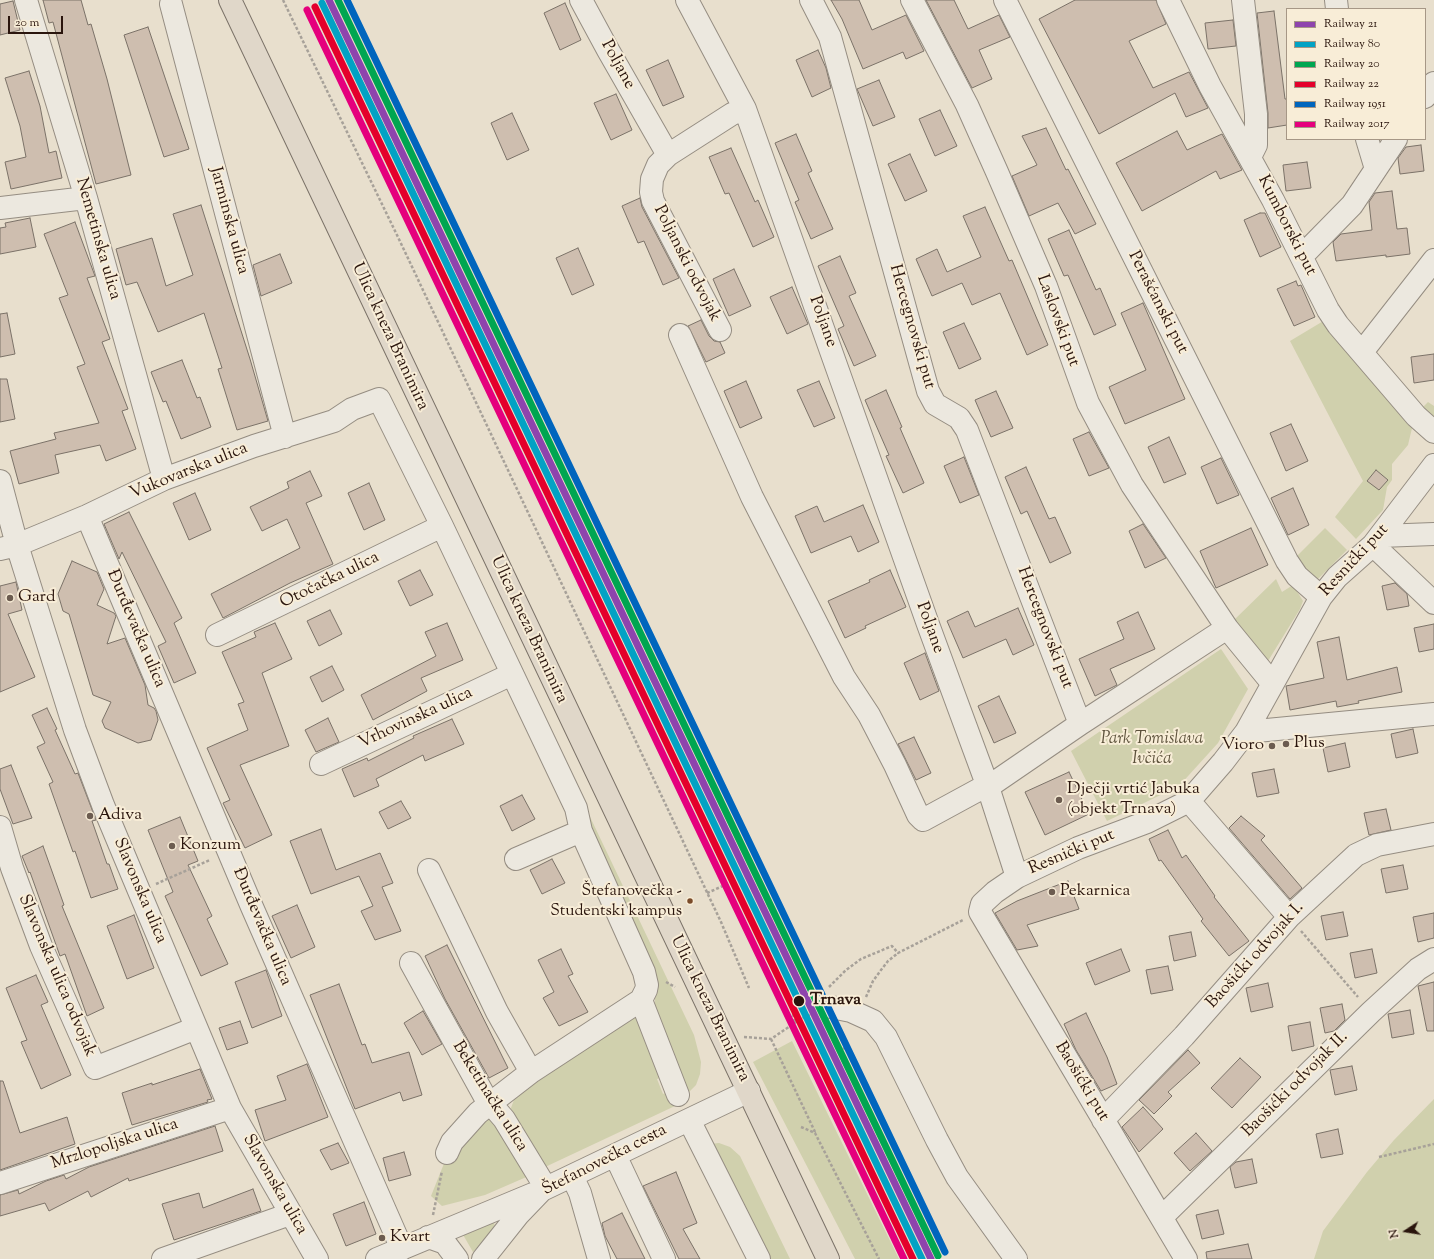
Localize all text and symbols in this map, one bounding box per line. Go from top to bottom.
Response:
scale bar [10,8,65,34]
legend [1286,8,1426,140]
text: 20 m [15,14,39,32]
text: Railway 21 [1324,15,1377,33]
text: Railway 80 [1324,35,1380,53]
street label: Poljane [595,37,639,93]
text: Railway 20 [1324,55,1380,73]
text: Railway 22 [1324,75,1379,93]
text: Railway 1951 [1324,95,1386,113]
text: Railway 2017 [1324,115,1390,133]
street label: Jarminska ulica [204,165,252,277]
street label: Kumborski put [1252,172,1320,280]
street label: Nemetinska ulica [70,176,124,302]
street label: Poljanski odvojak [648,202,724,326]
street label: Perašćanski put [1122,248,1192,358]
street label: Ulica kneza Branimira [346,260,432,414]
street label: Hercegnovski put [883,262,939,392]
street label: Laslovski put [1031,272,1083,370]
street label: Poljane [803,294,841,350]
street label: Vukovarska ulica [127,439,251,505]
street label: Resnički put [1316,521,1394,601]
street label: Otočačka ulica [277,548,383,614]
street label: Ulica kneza Branimira [485,553,571,707]
street label: Hercegnovski put [1011,564,1077,692]
street label: Đurđevačka ulica [101,567,169,691]
place label: Gard [18,588,55,608]
marker: Gard [5,593,15,603]
street label: Poljane [910,600,948,656]
street label: Vrhovinska ulica [356,684,476,754]
park label: Park Tomislava Ivčića [1101,730,1203,770]
place label: Plus [1294,734,1325,754]
place label: Vioro [1222,736,1264,756]
marker: Plus [1281,739,1291,749]
marker: Vioro [1267,741,1277,751]
place label: Dječji vrtić Jabuka (objekt Trnava) [1067,780,1200,820]
marker: Dječji vrtić Jabuka (objekt Trnava) [1054,795,1064,805]
place label: Adiva [98,806,142,826]
marker: Adiva [85,811,95,821]
street label: Resnički put [1026,826,1118,880]
street label: Slavonska ulica [108,835,170,947]
place label: Konzum [180,836,241,856]
marker: Konzum [167,841,177,851]
street label: Đurđevačka ulica [227,865,295,989]
place label: Štefanovečka - Studentski kampus [550,882,682,920]
place label: Pekarnica [1060,882,1130,902]
marker: Pekarnica [1047,887,1057,897]
street label: Slavonska ulica odvojak [13,892,99,1060]
marker: Štefanovečka - Studentski kampus [685,896,695,906]
street label: Baošićki odvojak I. [1203,899,1309,1013]
street label: Ulica kneza Branimira [665,933,753,1085]
place label: Trnava [810,991,861,1011]
marker: Trnava [792,994,806,1008]
street label: Baošićki odvojak II. [1239,1028,1353,1142]
street label: Beketinačka ulica [447,1038,531,1156]
street label: Baošićki put [1049,1038,1113,1126]
street label: Mrzlopoljska ulica [49,1115,181,1175]
street label: Štefanovečka cesta [539,1121,671,1201]
street label: Slavonska ulica [237,1131,311,1239]
north arrow [1386,1211,1426,1251]
place label: Kvart [390,1228,430,1248]
text: N [1386,1228,1403,1239]
marker: Kvart [377,1233,387,1243]

